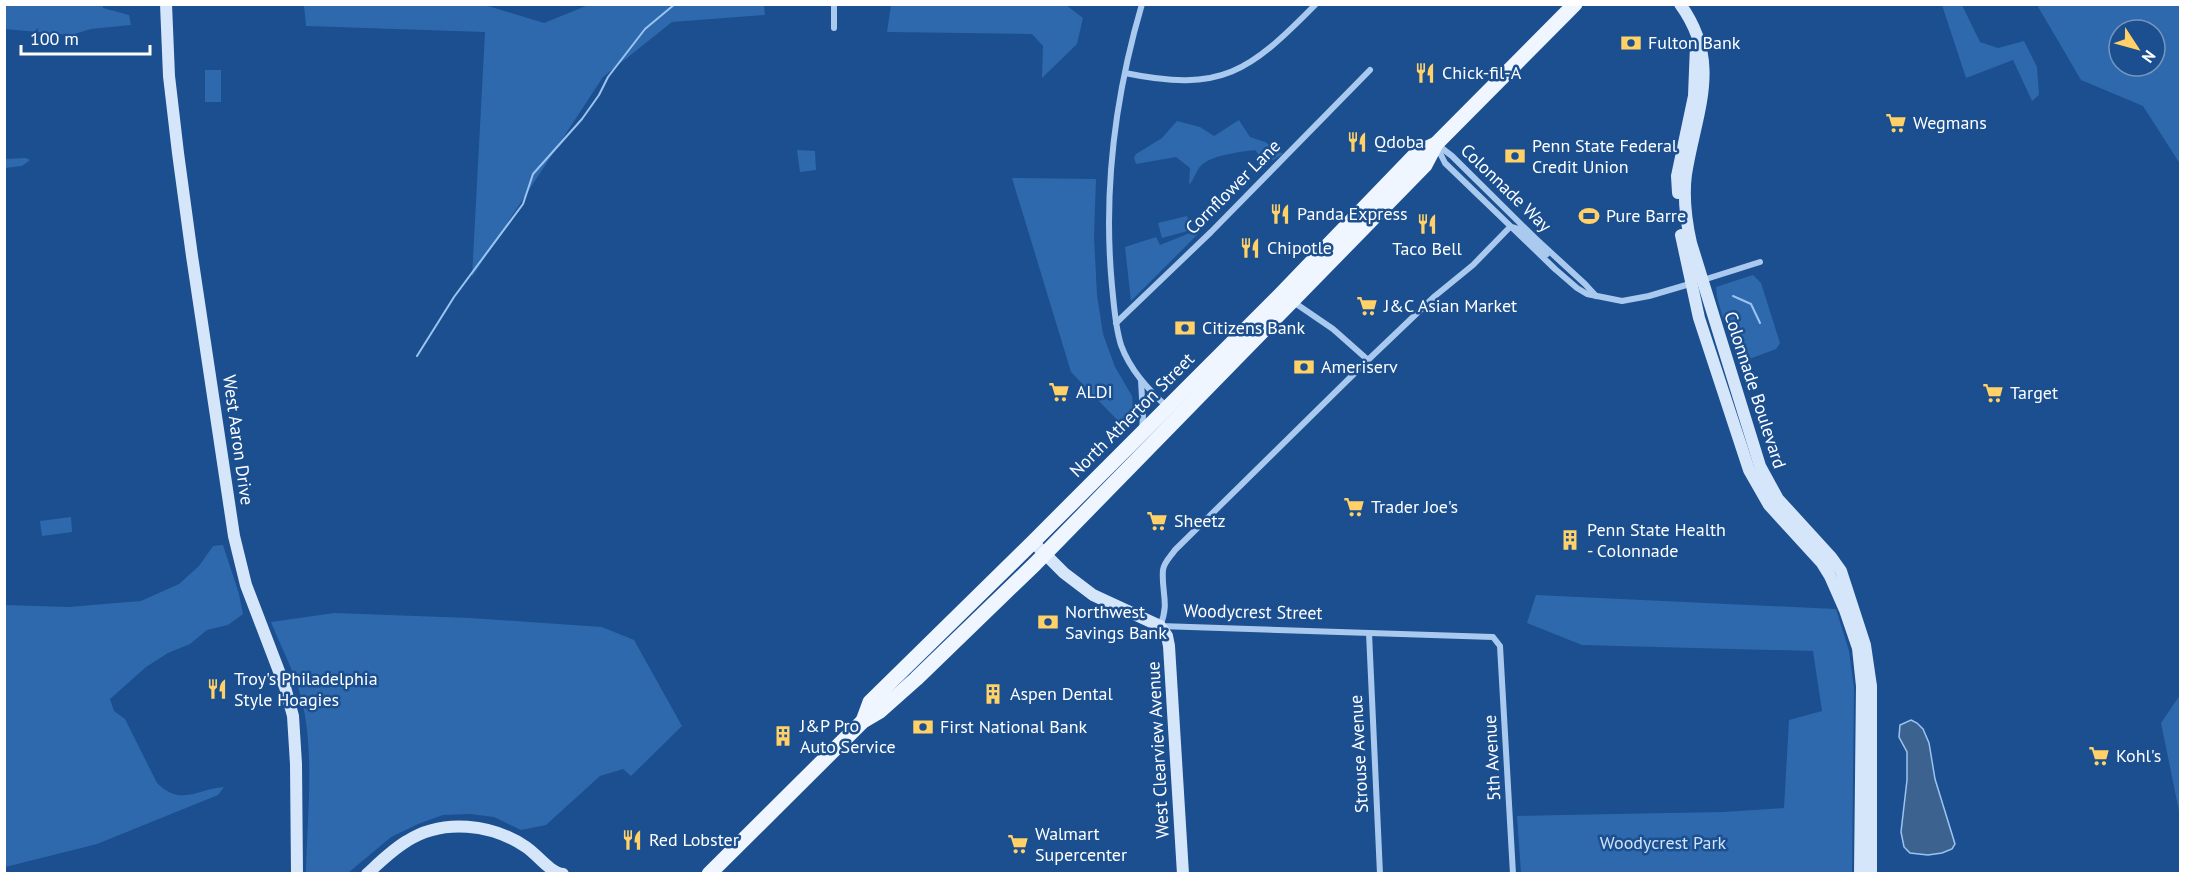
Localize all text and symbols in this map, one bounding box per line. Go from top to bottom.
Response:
scale bar [21,18,150,56]
north arrow [2107,18,2167,78]
text: 100 m [30,27,79,50]
bank icon: Fulton Bank [1619,31,1643,55]
place label: Fulton Bank [1648,31,1741,54]
text: N [2138,47,2160,67]
restaurant icon: Chick-fil-A [1413,61,1437,85]
place label: Chick-fil-A [1442,61,1522,84]
supermarket icon: Wegmans [1884,111,1908,135]
place label: Wegmans [1913,111,1987,134]
restaurant icon: Qdoba [1345,130,1369,154]
place label: Qdoba [1374,130,1424,153]
street label: Cornflower Lane [1180,134,1285,239]
place label: Penn State Federal Credit Union [1532,134,1678,178]
street label: Colonnade Way [1456,139,1557,237]
bank icon: Penn State Federal Credit Union [1503,144,1527,168]
restaurant icon: Panda Express [1268,202,1292,226]
place label: Panda Express [1297,202,1408,225]
sports icon: Pure Barre [1577,204,1601,228]
place label: Pure Barre [1606,204,1686,227]
restaurant icon: Taco Bell [1415,212,1439,236]
restaurant icon: Chipotle [1238,236,1262,260]
place label: Chipotle [1267,236,1332,259]
place label: Taco Bell [1392,237,1462,260]
supermarket icon: J&C Asian Market [1355,294,1379,318]
place label: J&C Asian Market [1383,294,1517,317]
street label: Colonnade Boulevard [1719,308,1792,471]
bank icon: Citizens Bank [1173,316,1197,340]
place label: Citizens Bank [1202,316,1305,339]
street label: North Atherton Street [1065,348,1199,482]
bank icon: Ameriserv [1292,355,1316,379]
place label: Ameriserv [1321,355,1398,378]
street label: West Aaron Drive [218,373,259,507]
supermarket icon: ALDI [1047,380,1071,404]
place label: ALDI [1076,380,1113,403]
supermarket icon: Target [1981,381,2005,405]
place label: Target [2010,381,2058,404]
supermarket icon: Trader Joe's [1342,495,1366,519]
place label: Trader Joe's [1371,495,1458,518]
supermarket icon: Sheetz [1145,509,1169,533]
place label: Sheetz [1174,509,1226,532]
place label: Penn State Health - Colonnade [1587,518,1726,562]
building icon: Penn State Health - Colonnade [1558,528,1582,552]
street label: Woodycrest Street [1183,599,1323,624]
place label: Northwest Savings Bank [1065,600,1167,644]
bank icon: Northwest Savings Bank [1036,610,1060,634]
street label: West Clearview Avenue [1141,661,1174,839]
place label: Troy's Philadelphia Style Hoagies [234,667,378,711]
restaurant icon: Troy's Philadelphia Style Hoagies [205,677,229,701]
building icon: Aspen Dental [981,682,1005,706]
place label: Aspen Dental [1010,682,1113,705]
street label: Strouse Avenue [1344,694,1373,814]
place label: J&P Pro Auto Service [799,714,896,758]
street label: 5th Avenue [1478,714,1505,802]
bank icon: First National Bank [911,715,935,739]
place label: First National Bank [940,715,1087,738]
building icon: J&P Pro Auto Service [771,724,795,748]
supermarket icon: Kohl's [2087,744,2111,768]
place label: Kohl's [2116,744,2161,767]
place label: Walmart Supercenter [1035,822,1127,866]
restaurant icon: Red Lobster [620,828,644,852]
place label: Red Lobster [649,828,739,851]
park label: Woodycrest Park [1600,831,1727,854]
supermarket icon: Walmart Supercenter [1006,832,1030,856]

